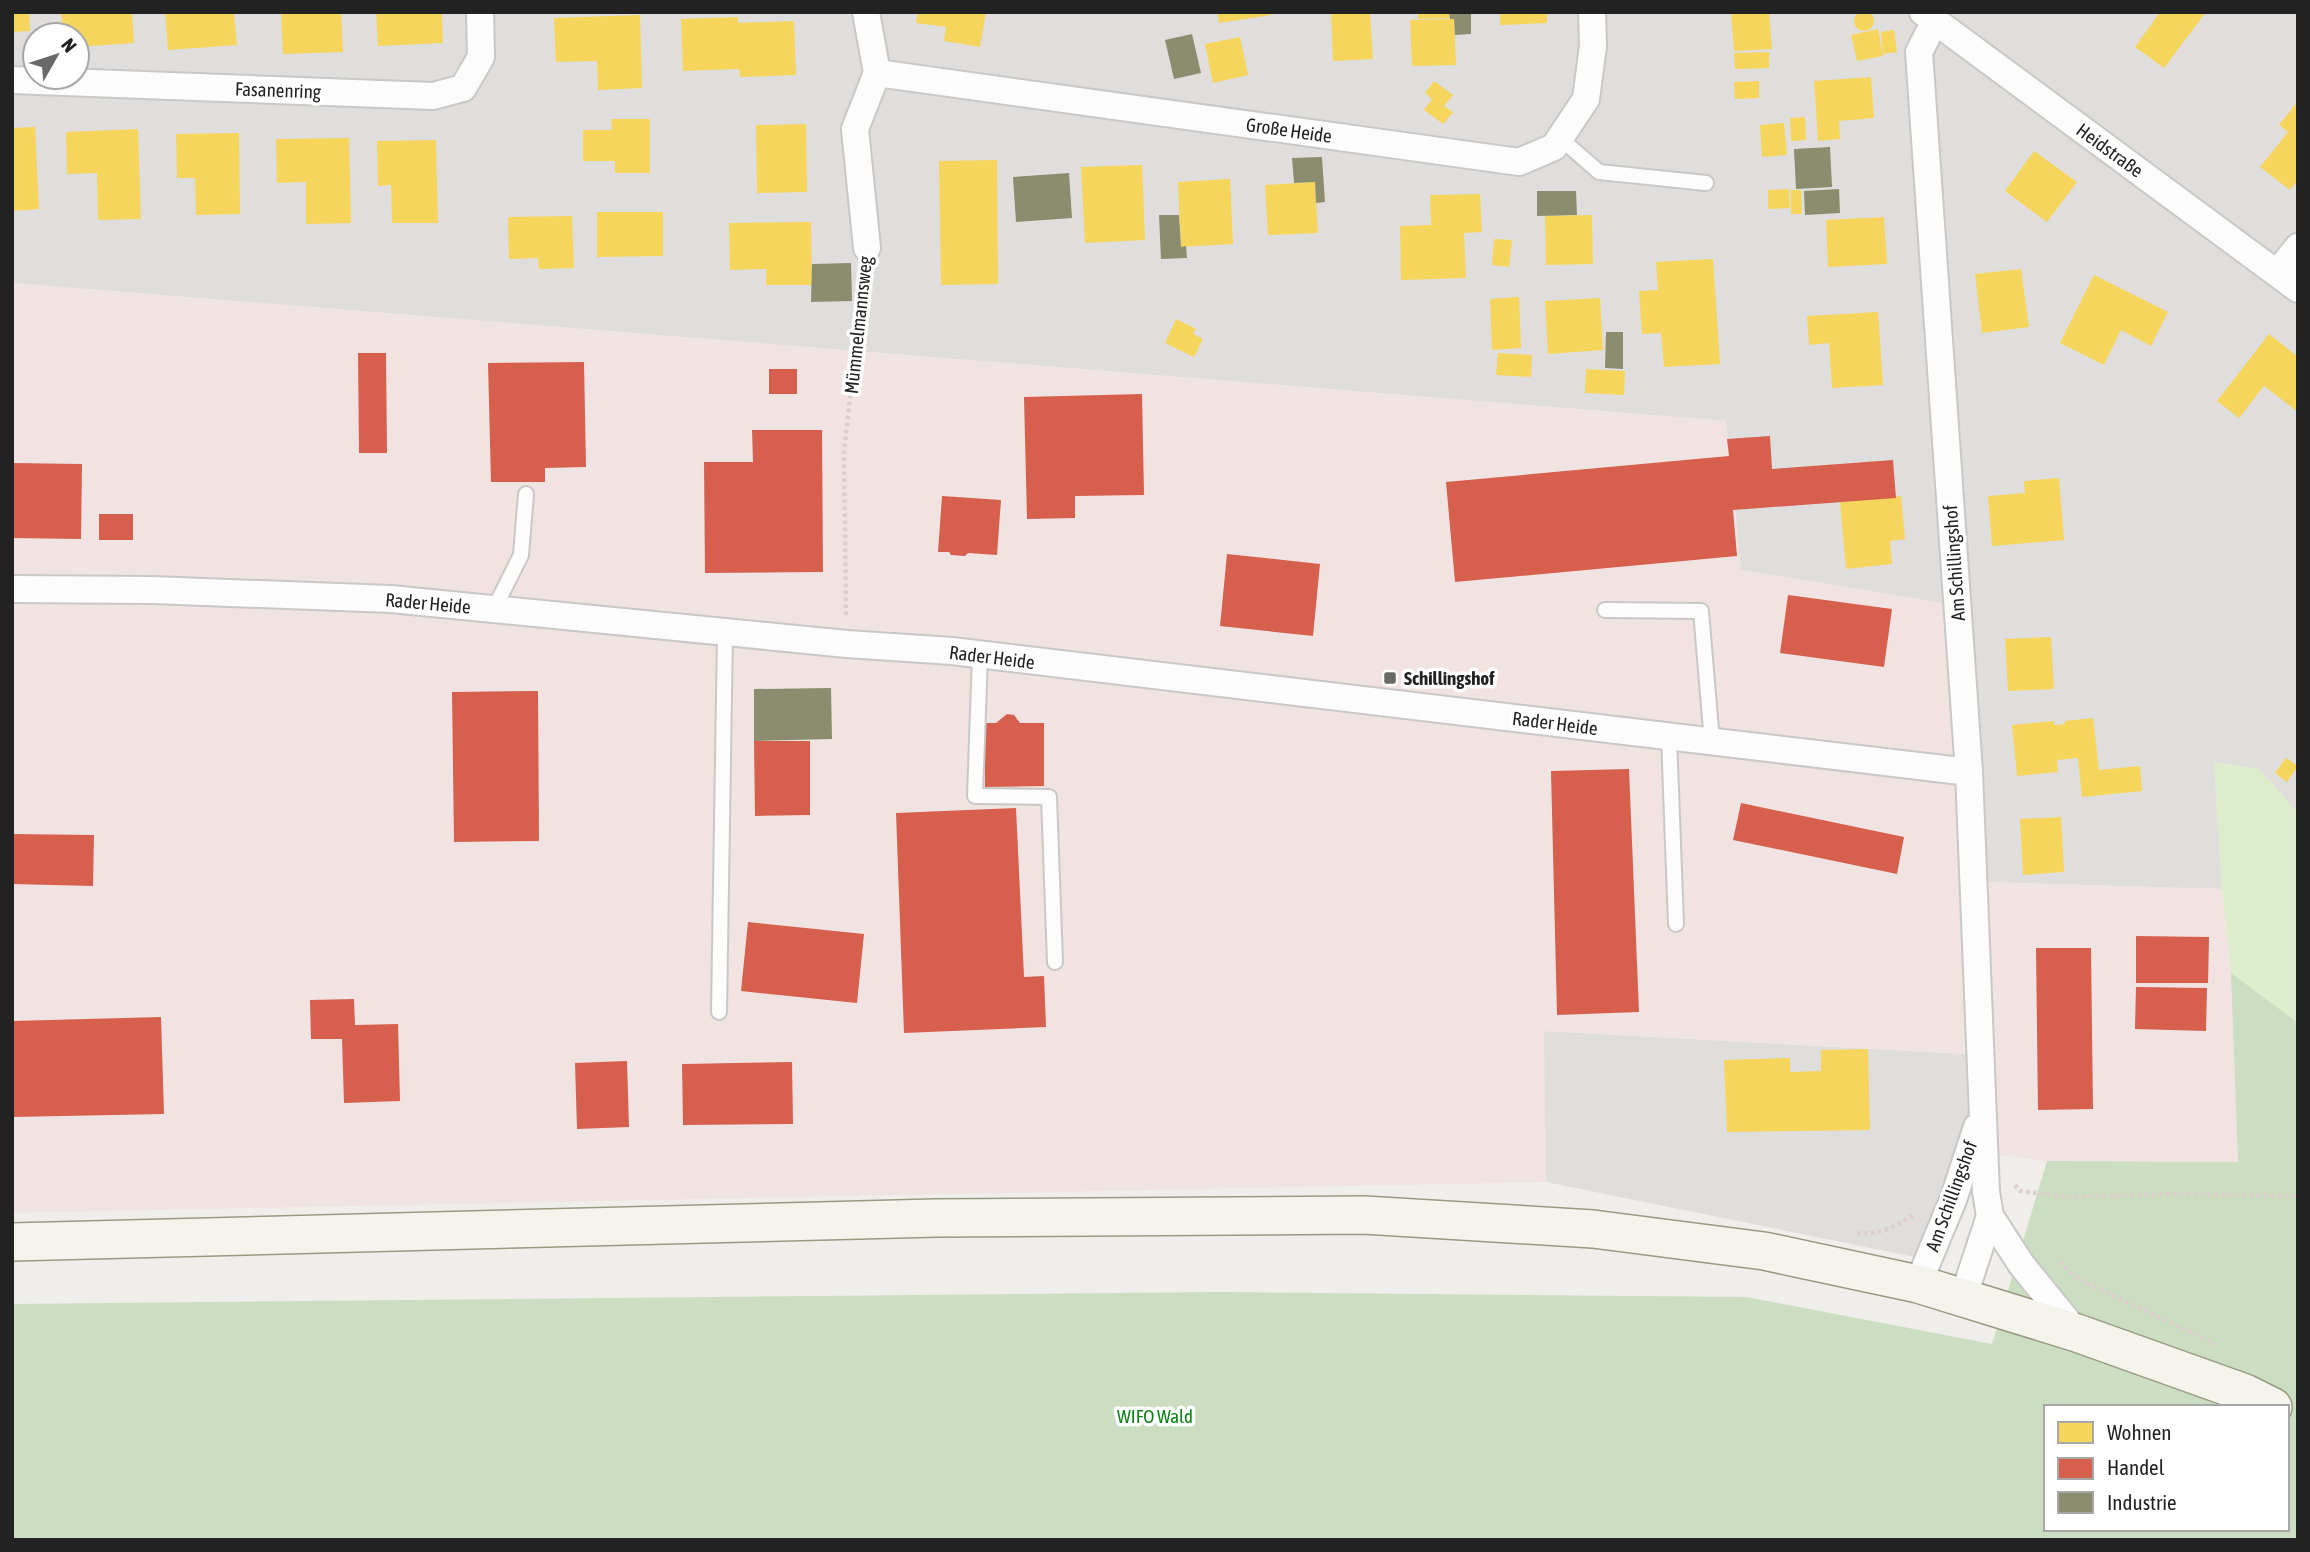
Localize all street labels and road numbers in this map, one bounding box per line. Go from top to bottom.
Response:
street label: Fasanenring [235,78,322,103]
street label: Große Heide [1245,113,1333,147]
street label: Heidstraße [2072,119,2148,181]
street label: Mümmelmannsweg [840,254,876,395]
street label: Am Schillingshof [1939,504,1969,622]
street label: Rader Heide [384,588,472,618]
street label: Rader Heide [948,641,1036,673]
street label: Rader Heide [1511,707,1599,739]
street label: Am Schillingshof [1921,1138,1981,1254]

